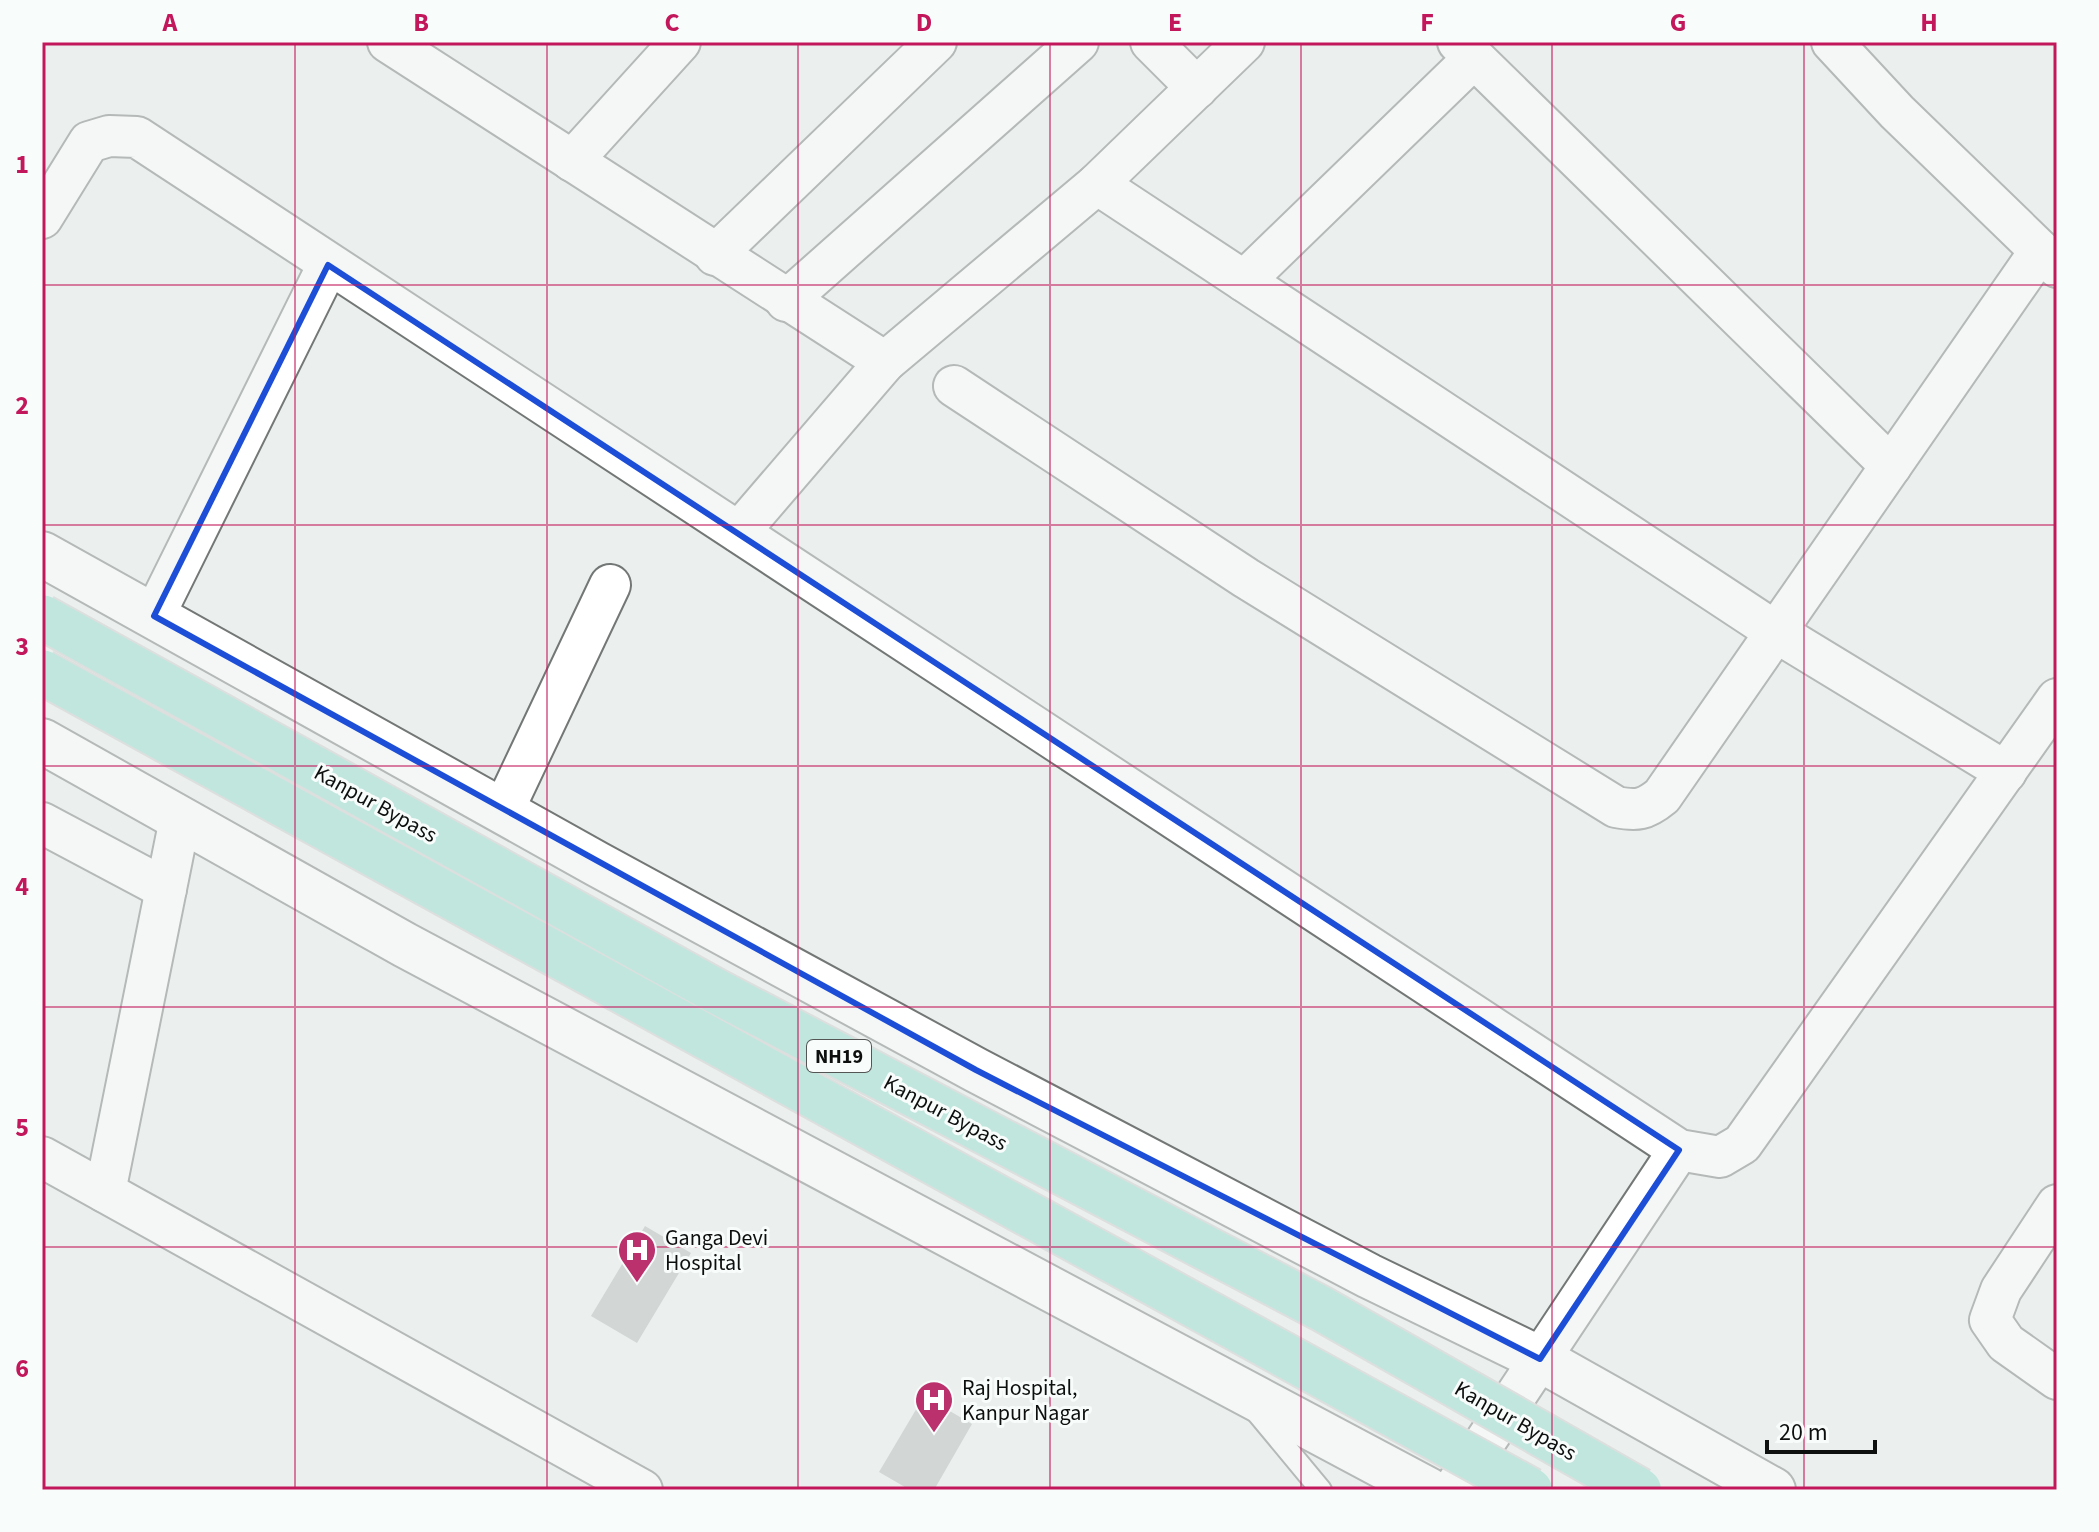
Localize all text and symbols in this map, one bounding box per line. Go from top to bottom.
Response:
text: A [162,4,179,41]
text: B [413,4,429,41]
text: C [664,4,680,41]
text: D [916,4,932,41]
text: E [1168,4,1182,41]
text: F [1420,4,1434,41]
text: G [1670,4,1686,41]
text: H [1920,4,1938,41]
text: 1 [15,146,29,183]
text: 2 [15,387,29,424]
text: 3 [15,628,29,665]
street label: Kanpur Bypass [308,757,443,851]
text: 4 [15,868,29,905]
road number: NH19 [807,1040,871,1072]
street label: Kanpur Bypass [878,1067,1013,1159]
text: 5 [15,1109,29,1146]
place label: Ganga Devi Hospital [665,1222,768,1279]
hospital icon: Ganga Devi Hospital [616,1229,658,1284]
text: 6 [15,1350,29,1387]
place label: Raj Hospital, Kanpur Nagar [962,1372,1089,1429]
street label: Kanpur Bypass [1448,1373,1583,1469]
hospital icon: Raj Hospital, Kanpur Nagar [913,1379,955,1434]
scale bar [1767,1404,1875,1454]
text: 20 m [1779,1415,1828,1450]

